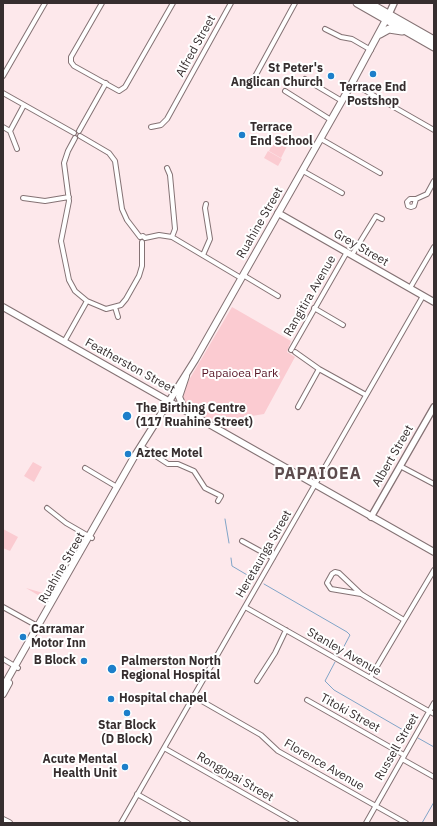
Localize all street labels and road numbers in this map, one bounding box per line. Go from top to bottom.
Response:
street label: Alfred Street [173,13,219,79]
street label: Ruahine Street [234,185,286,261]
street label: Grey Street [331,227,391,269]
street label: Rangitira Avenue [281,253,339,339]
street label: Featherston Street [83,335,177,397]
street label: Albert Street [370,423,416,489]
street label: Heretaunga Street [233,508,295,600]
street label: Ruahine Street [36,530,88,606]
street label: Stanley Avenue [304,625,384,679]
street label: Titoki Street [318,691,382,735]
street label: Russell Street [372,711,422,783]
street label: Florence Avenue [281,736,367,794]
street label: Rongopai Street [194,749,276,805]

